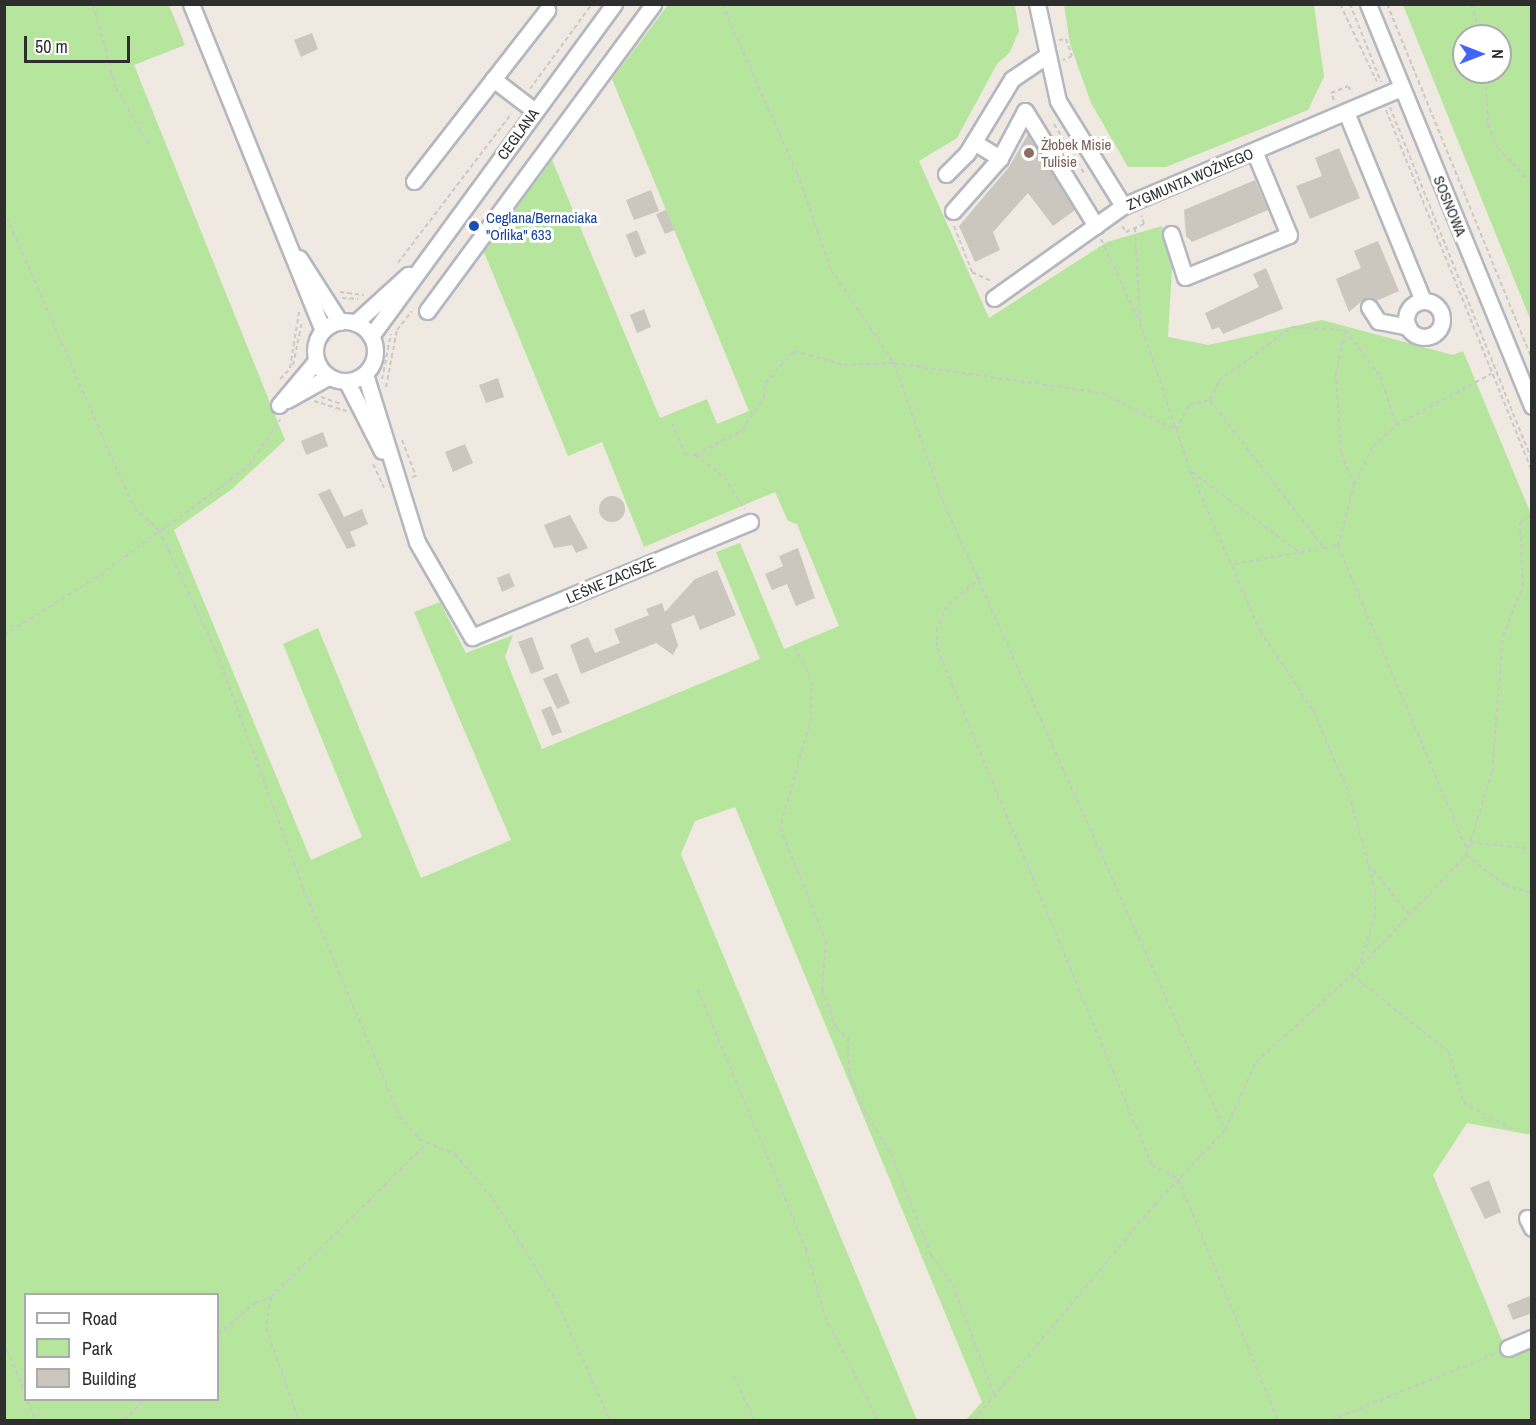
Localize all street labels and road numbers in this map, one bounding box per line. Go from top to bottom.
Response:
street label: CEGLANA [493,105,543,163]
street label: ZYGMUNTA WOŹNEGO [1124,144,1256,214]
street label: SOSNOWA [1430,173,1470,239]
street label: LEŚNE ZACISZE [563,553,659,607]

